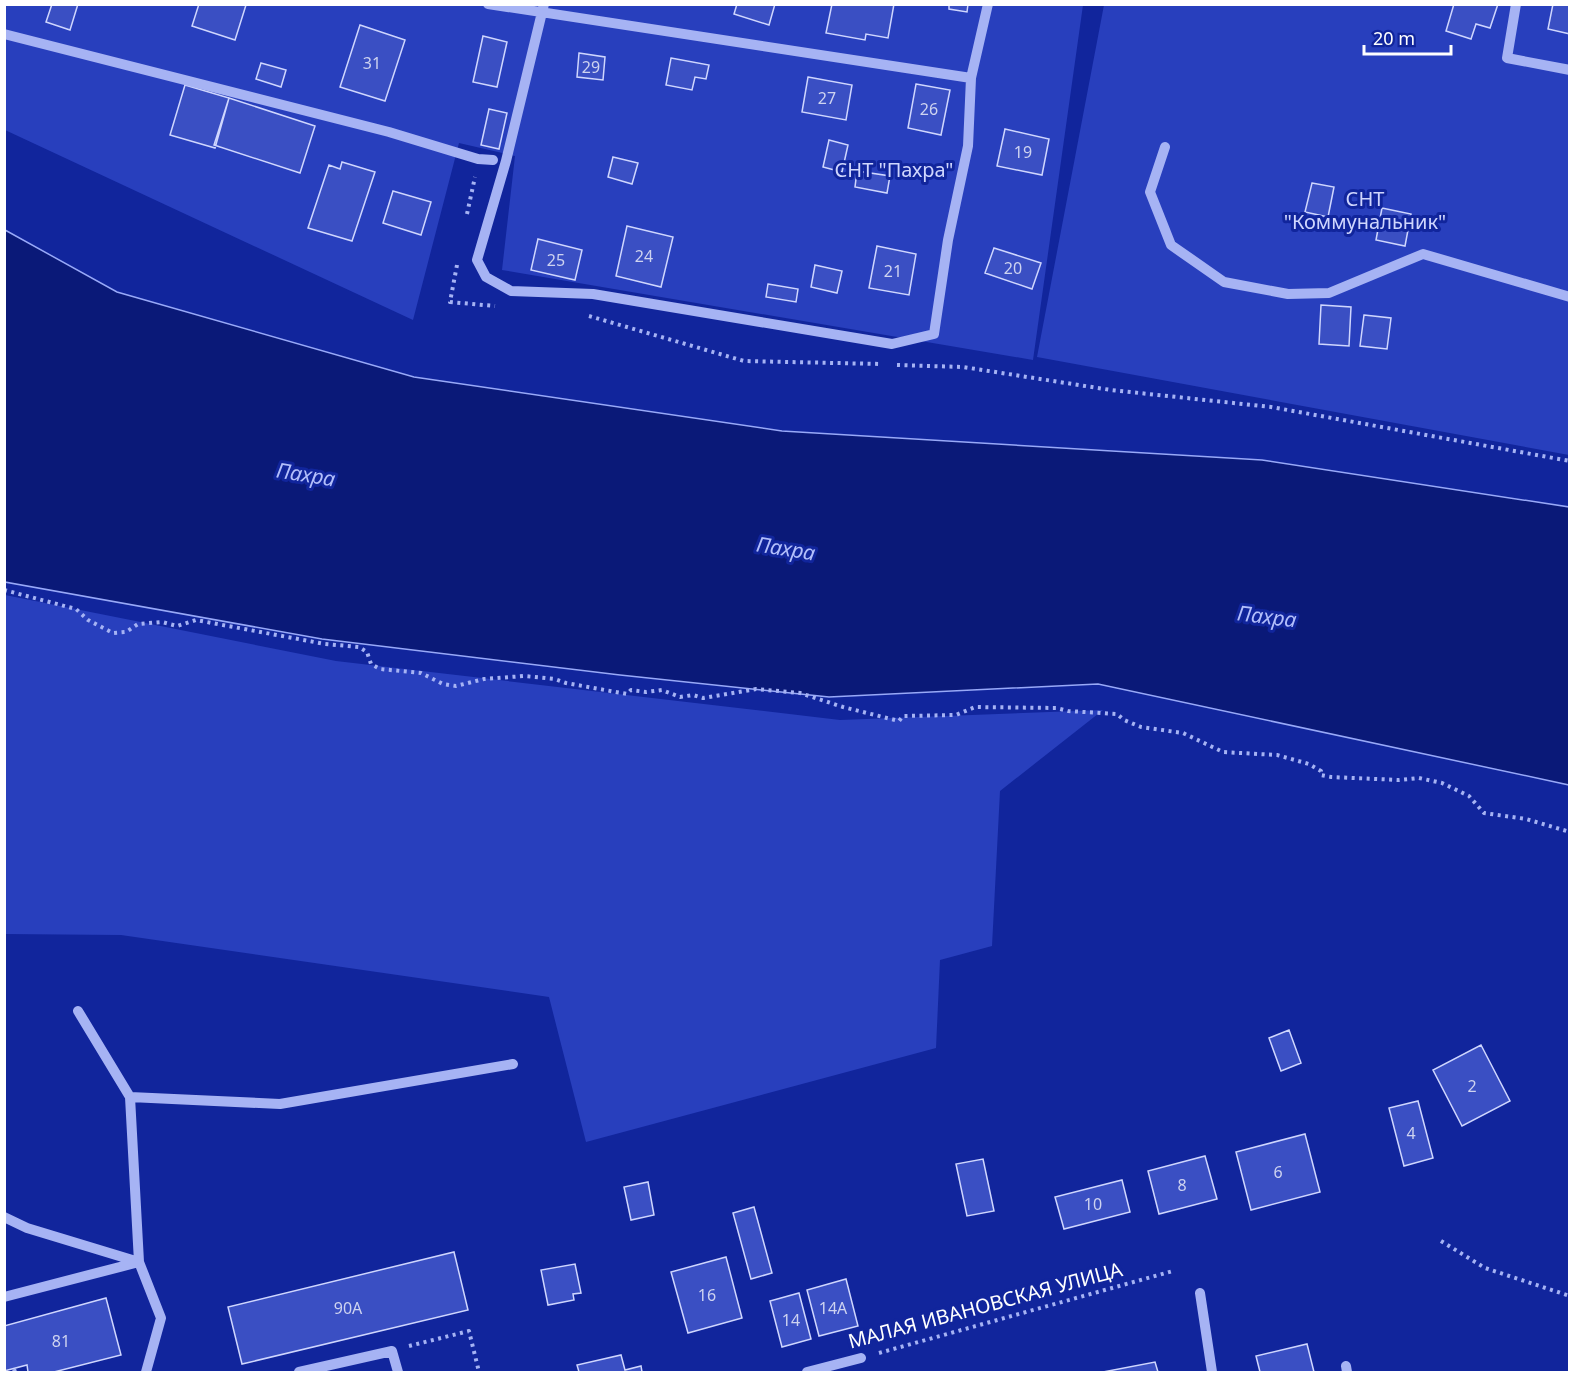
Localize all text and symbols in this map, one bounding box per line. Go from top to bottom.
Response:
scale bar [1364,18,1451,56]
text: 20 m [1373,26,1415,50]
house number: 31 [363,52,381,74]
house number: 29 [582,56,600,78]
house number: 27 [818,87,836,109]
house number: 26 [920,98,938,120]
house number: 19 [1014,141,1032,163]
park label: СНТ "Пахра" [835,156,953,183]
park label: СНТ "Коммунальник" [1284,185,1446,235]
house number: 24 [635,245,653,267]
house number: 25 [547,249,565,271]
house number: 20 [1004,257,1022,279]
house number: 21 [884,260,902,282]
water label: Пахра [274,456,338,492]
water label: Пахра [754,530,818,566]
water label: Пахра [1236,598,1298,634]
house number: 2 [1467,1075,1477,1097]
house number: 4 [1406,1122,1416,1144]
house number: 6 [1273,1161,1283,1183]
house number: 8 [1177,1174,1187,1196]
house number: 10 [1084,1193,1102,1215]
street label: МАЛАЯ ИВАНОВСКАЯ УЛИЦА [845,1255,1125,1355]
house number: 16 [698,1284,716,1306]
house number: 90А [334,1297,363,1319]
house number: 14А [819,1297,848,1319]
house number: 14 [782,1309,800,1331]
house number: 81 [52,1330,70,1352]

